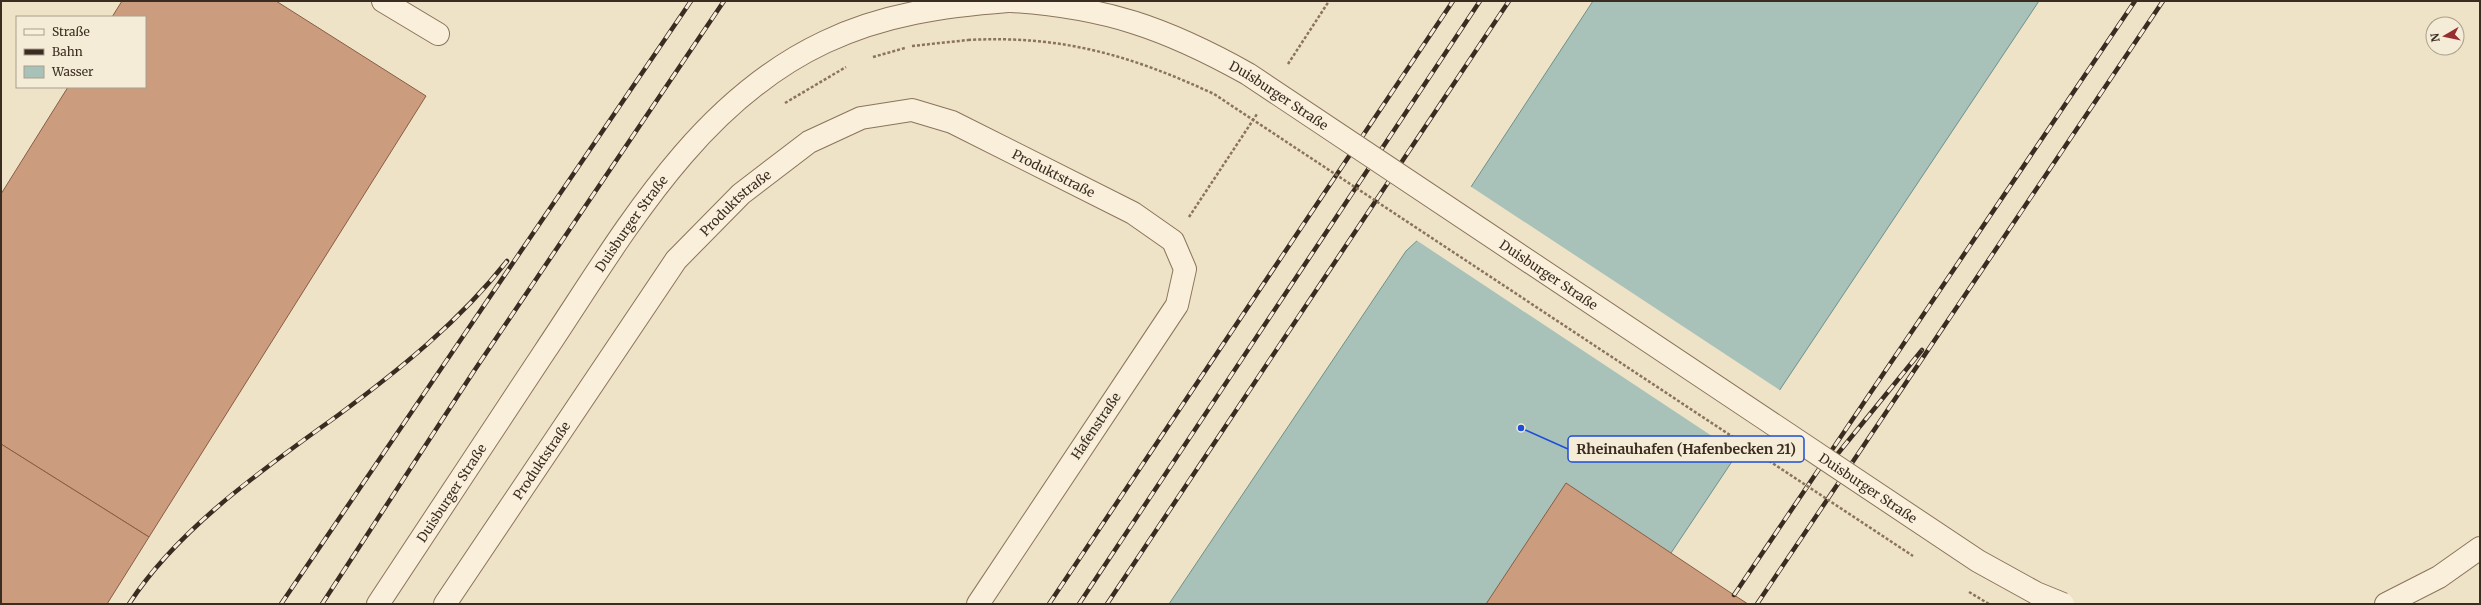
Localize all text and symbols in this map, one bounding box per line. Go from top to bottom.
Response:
legend [16,16,146,88]
north arrow [2425,16,2465,56]
text: Straße [52,24,90,39]
text: N [2427,32,2443,43]
text: Bahn [52,44,83,59]
street label: Duisburger Straße [1226,57,1332,134]
text: Wasser [51,64,94,79]
street label: Produktstraße [1009,145,1098,201]
street label: Produktstraße [696,166,774,239]
street label: Duisburger Straße [591,172,671,275]
street label: Duisburger Straße [1496,236,1601,314]
street label: Hafenstraße [1067,389,1125,463]
street label: Produktstraße [509,418,574,503]
callout: Rheinauhafen (Hafenbecken 21) [1568,436,1804,462]
street label: Duisburger Straße [413,440,490,546]
text: Rheinauhafen (Hafenbecken 21) [1576,440,1796,458]
street label: Duisburger Straße [1816,449,1921,527]

